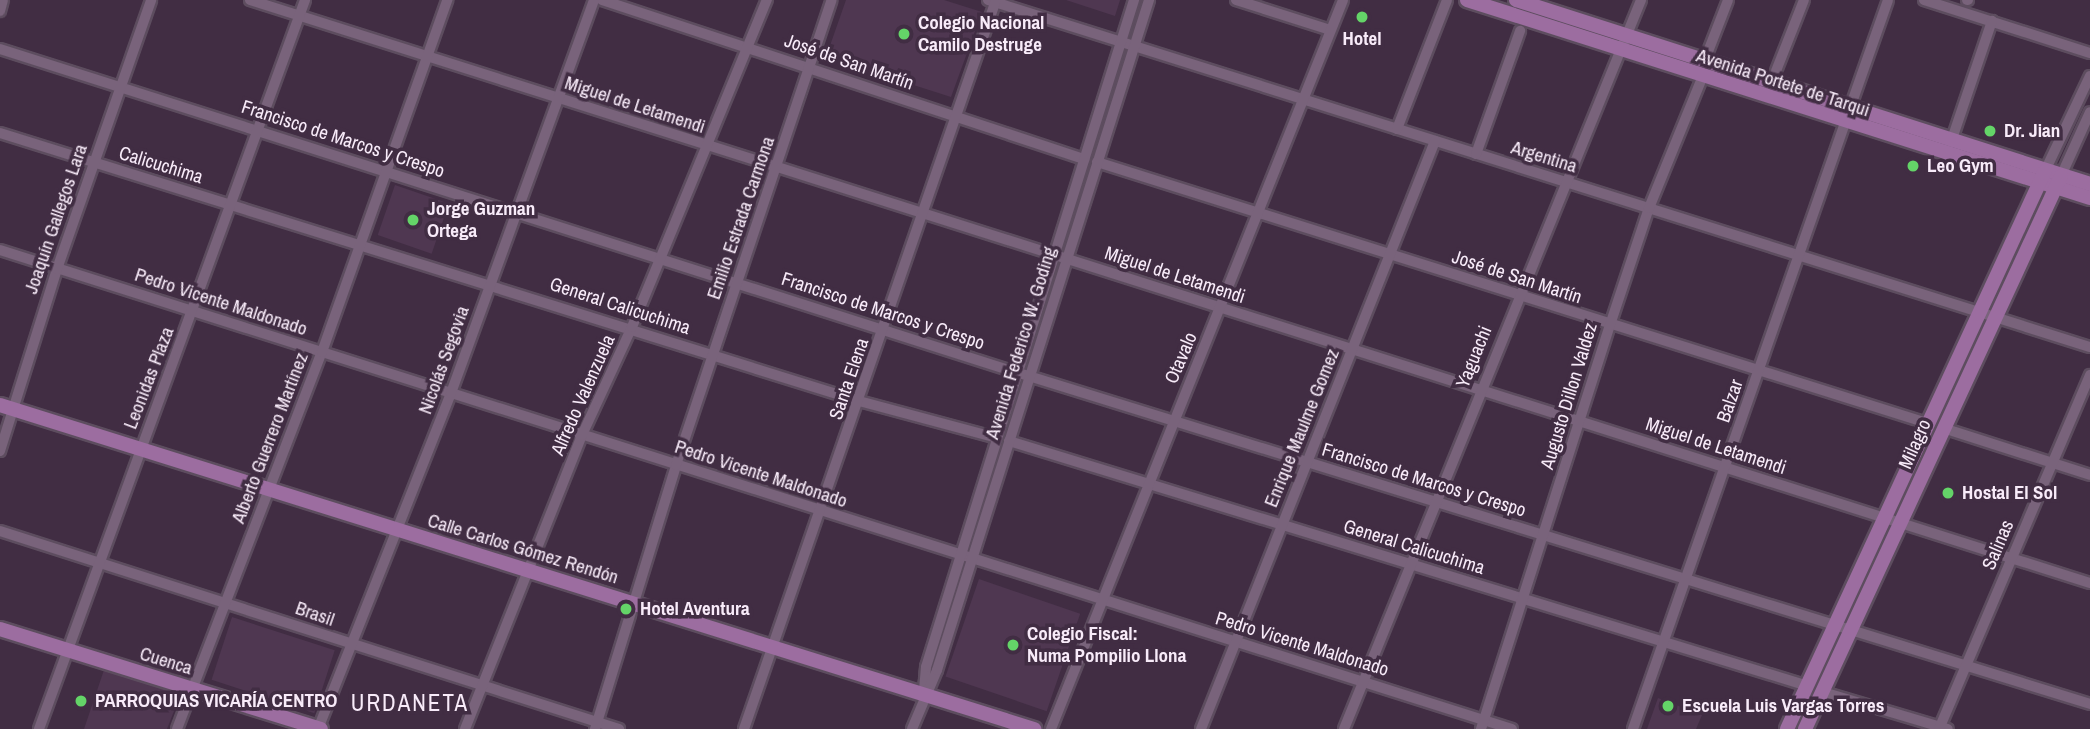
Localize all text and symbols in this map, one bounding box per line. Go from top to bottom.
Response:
marker: Hotel [1354,9,1370,25]
place label: Colegio Nacional Camilo Destruge [918,12,1044,56]
marker: Colegio Nacional Camilo Destruge [896,26,912,42]
place label: Hotel [1343,28,1381,50]
street label: José de San Martín [781,29,917,95]
street label: Avenida Portete de Tarqui [1693,44,1873,122]
street label: Miguel de Letamendi [562,72,708,138]
street label: Francisco de Marcos y Crespo [239,95,447,183]
place label: Dr. Jian [2004,120,2060,142]
marker: Dr. Jian [1982,123,1998,139]
street label: Emilio Estrada Carmona [702,134,780,302]
street label: Argentina [1508,136,1580,178]
street label: Joaquín Gallegos Lara [20,141,92,297]
street label: Calicuchima [116,141,206,189]
place label: Leo Gym [1927,155,1994,177]
marker: Leo Gym [1905,158,1921,174]
place label: Jorge Guzman Ortega [427,198,535,242]
marker: Jorge Guzman Ortega [405,212,421,228]
street label: Miguel de Letamendi [1102,242,1248,308]
street label: Avenida Federico W. Goding [981,244,1061,442]
street label: José de San Martín [1449,245,1585,309]
street label: Pedro Vicente Maldonado [132,263,310,341]
street label: Francisco de Marcos y Crespo [779,267,987,355]
street label: General Calicuchima [547,273,693,339]
street label: Nicolás Segovia [414,303,474,417]
street label: Augusto Dillon Valdez [1536,320,1602,472]
street label: Yaguachi [1451,323,1497,391]
street label: Leonidas Plaza [119,324,179,432]
street label: Otavalo [1160,329,1202,387]
street label: Alfredo Valenzuela [546,331,620,459]
street label: Santa Elena [824,335,874,423]
street label: Enrique Maulme Gomez [1260,345,1344,511]
street label: Alberto Guerrero Martínez [227,349,313,527]
street label: Balzar [1712,376,1748,426]
street label: Miguel de Letamendi [1643,413,1789,479]
street label: Milagro [1894,416,1936,472]
street label: Pedro Vicente Maldonado [672,435,850,513]
street label: Francisco de Marcos y Crespo [1319,438,1529,522]
place label: Hostal El Sol [1962,482,2057,504]
marker: Hostal El Sol [1940,485,1956,501]
street label: Calle Carlos Gómez Rendón [425,509,621,589]
street label: General Calicuchima [1341,515,1487,579]
street label: Salinas [1977,517,2019,573]
street label: Brasil [292,597,338,631]
place label: Hotel Aventura [640,598,750,620]
marker: Hotel Aventura [618,601,634,617]
street label: Pedro Vicente Maldonado [1213,607,1391,681]
place label: Colegio Fiscal: Numa Pompilio Llona [1027,623,1186,667]
marker: Colegio Fiscal: Numa Pompilio Llona [1005,637,1021,653]
street label: Cuenca [137,642,195,680]
district label: URDANETA [352,689,468,717]
place label: PARROQUIAS VICARÍA CENTRO [95,690,338,712]
marker: PARROQUIAS VICARÍA CENTRO [73,693,89,709]
place label: Escuela Luis Vargas Torres [1682,695,1884,717]
marker: Escuela Luis Vargas Torres [1660,698,1676,714]

